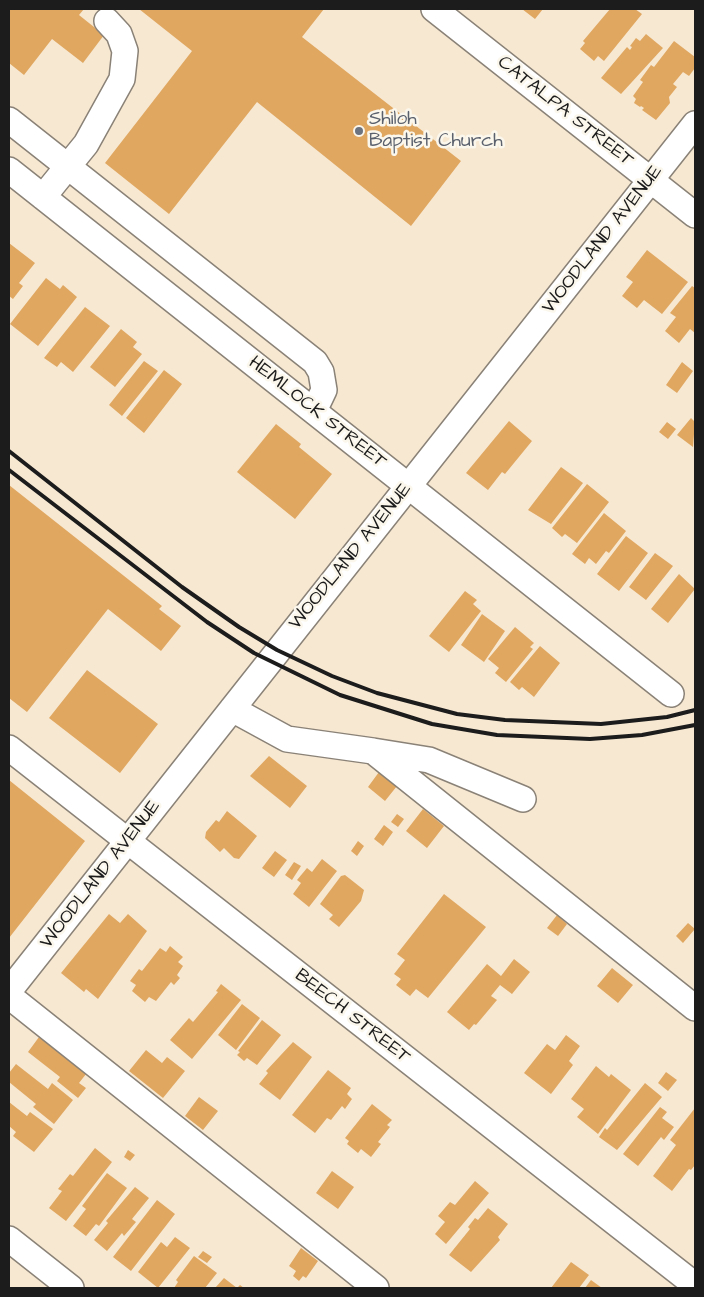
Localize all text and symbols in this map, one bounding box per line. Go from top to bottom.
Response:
street label: CATALPA STREET [492,52,638,172]
place label: Shiloh Baptist Church [369,109,503,153]
marker: Shiloh Baptist Church [353,125,365,137]
street label: WOODLAND AVENUE [538,161,668,319]
street label: HEMLOCK STREET [243,352,391,474]
street label: WOODLAND AVENUE [285,479,417,635]
street label: WOODLAND AVENUE [36,796,166,954]
street label: BEECH STREET [290,965,414,1069]

